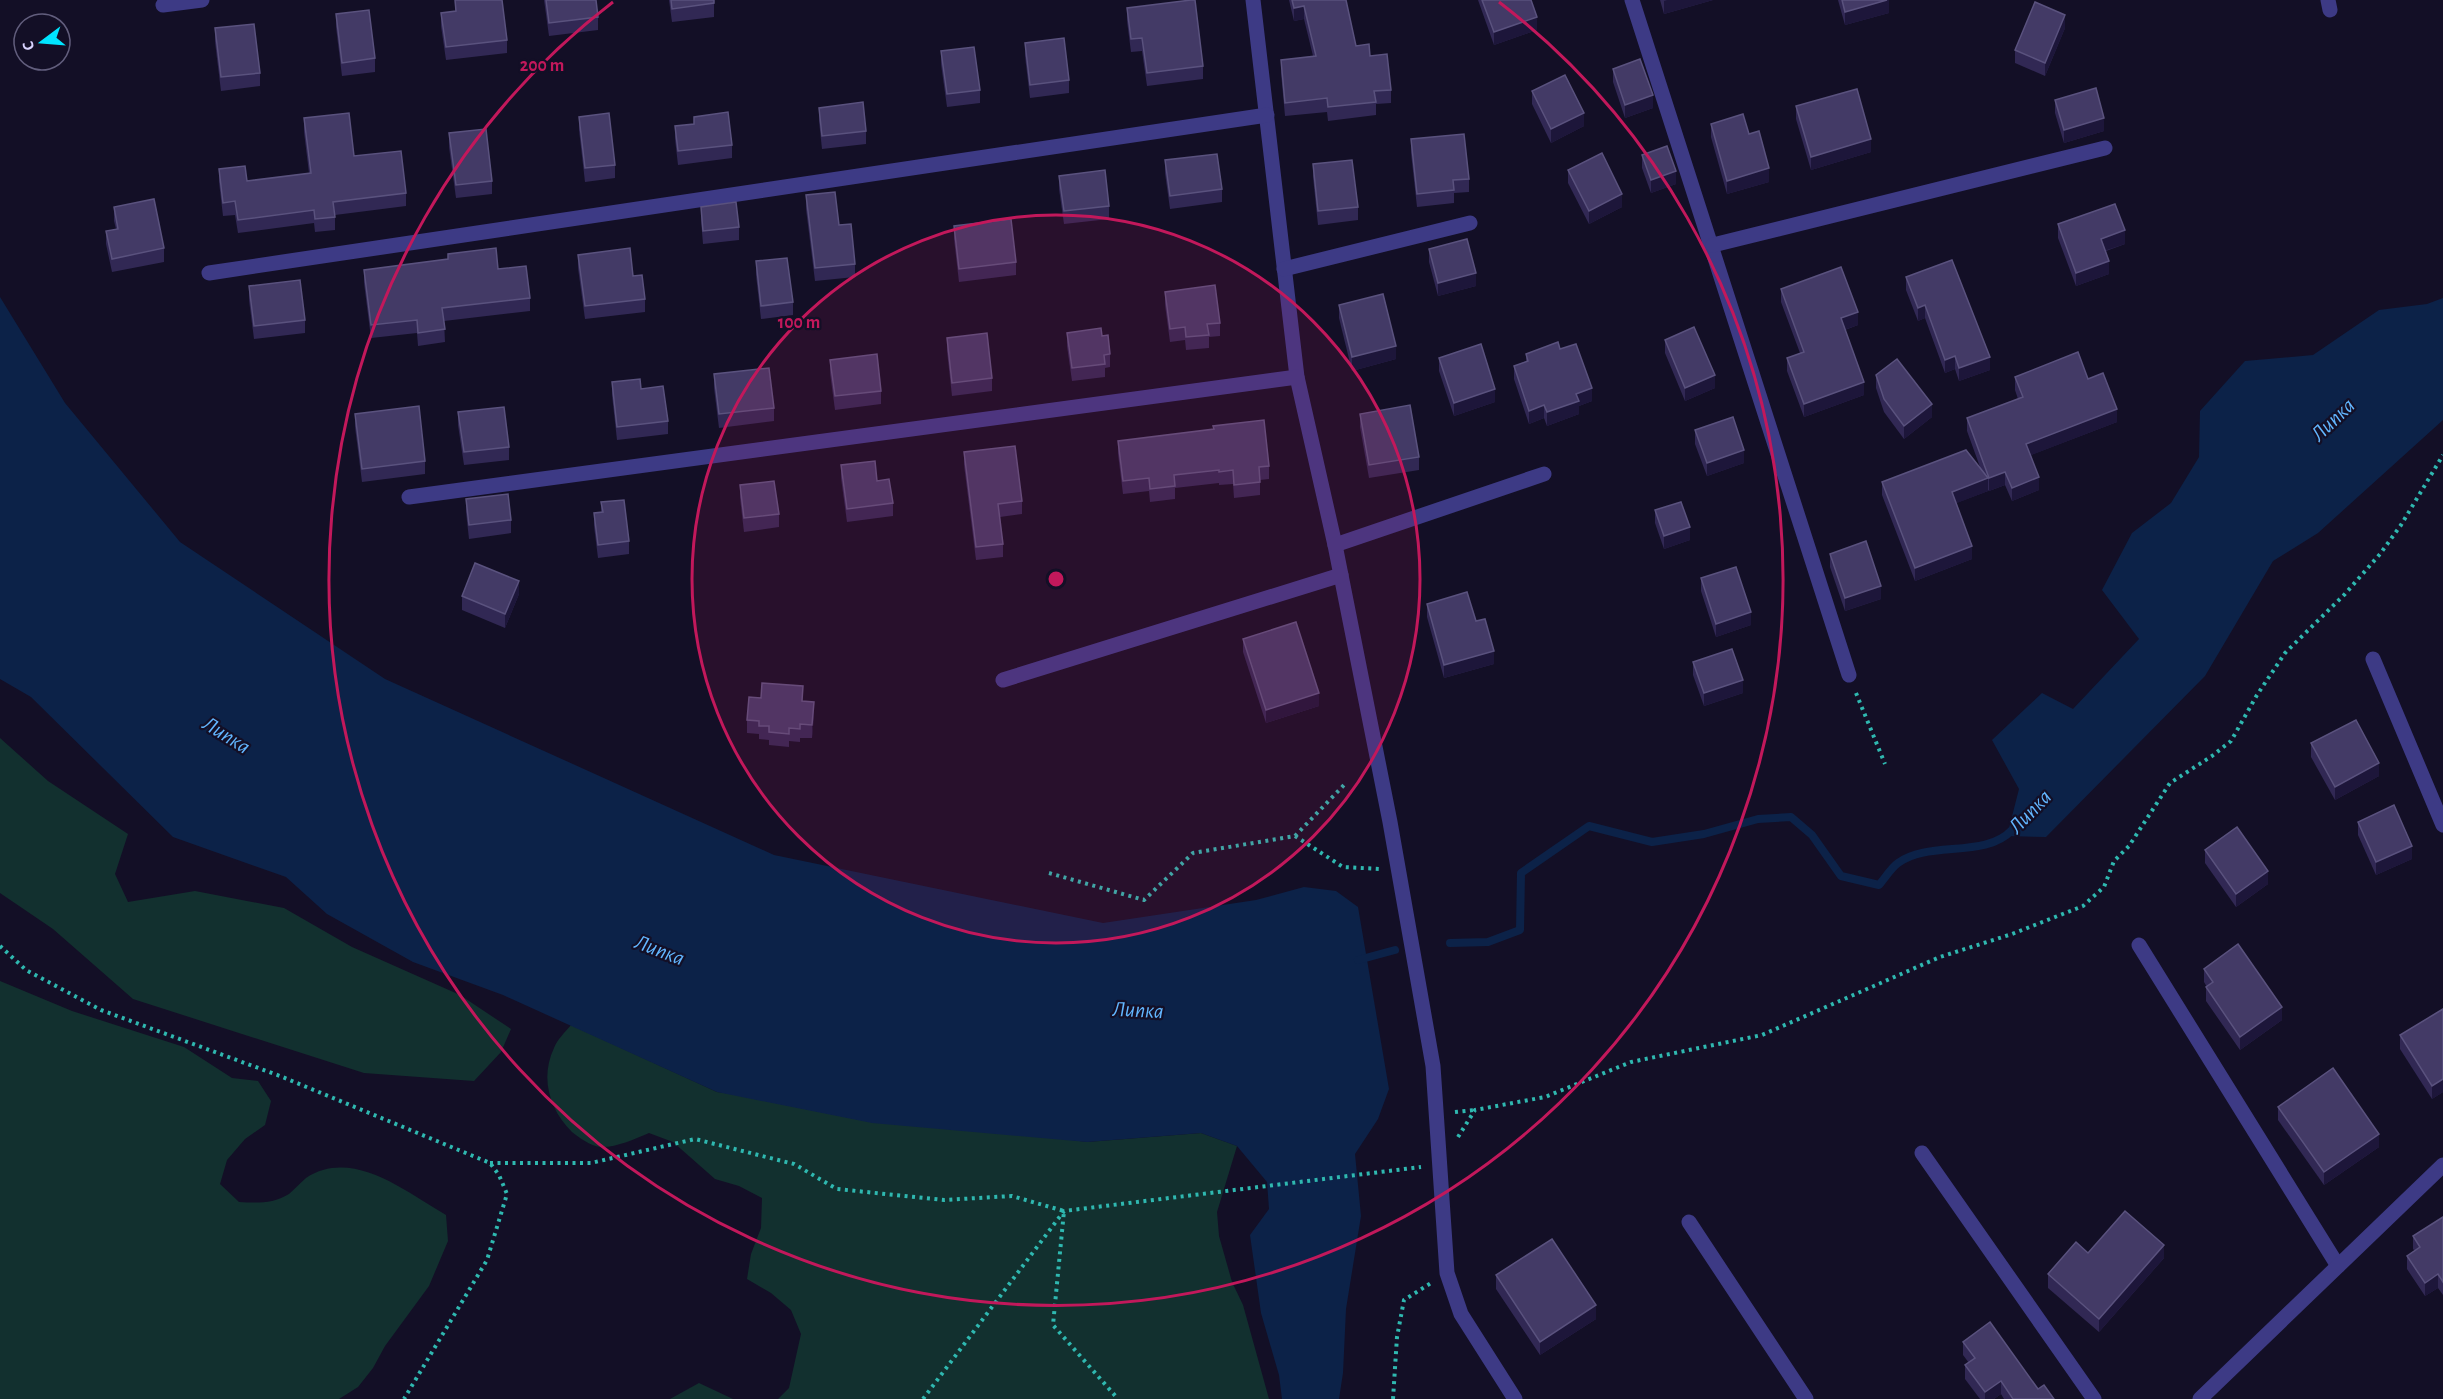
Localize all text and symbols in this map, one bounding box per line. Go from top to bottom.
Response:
north arrow [12,12,72,72]
text: С [20,39,37,52]
text: 200 m [520,57,564,75]
text: 100 m [778,314,820,332]
water label: Липка [2306,394,2359,446]
centre of rings [1046,569,1066,589]
water label: Липка [198,711,254,758]
water label: Липка [2003,786,2055,839]
water label: Липка [631,930,688,969]
water label: Липка [1111,998,1164,1022]

